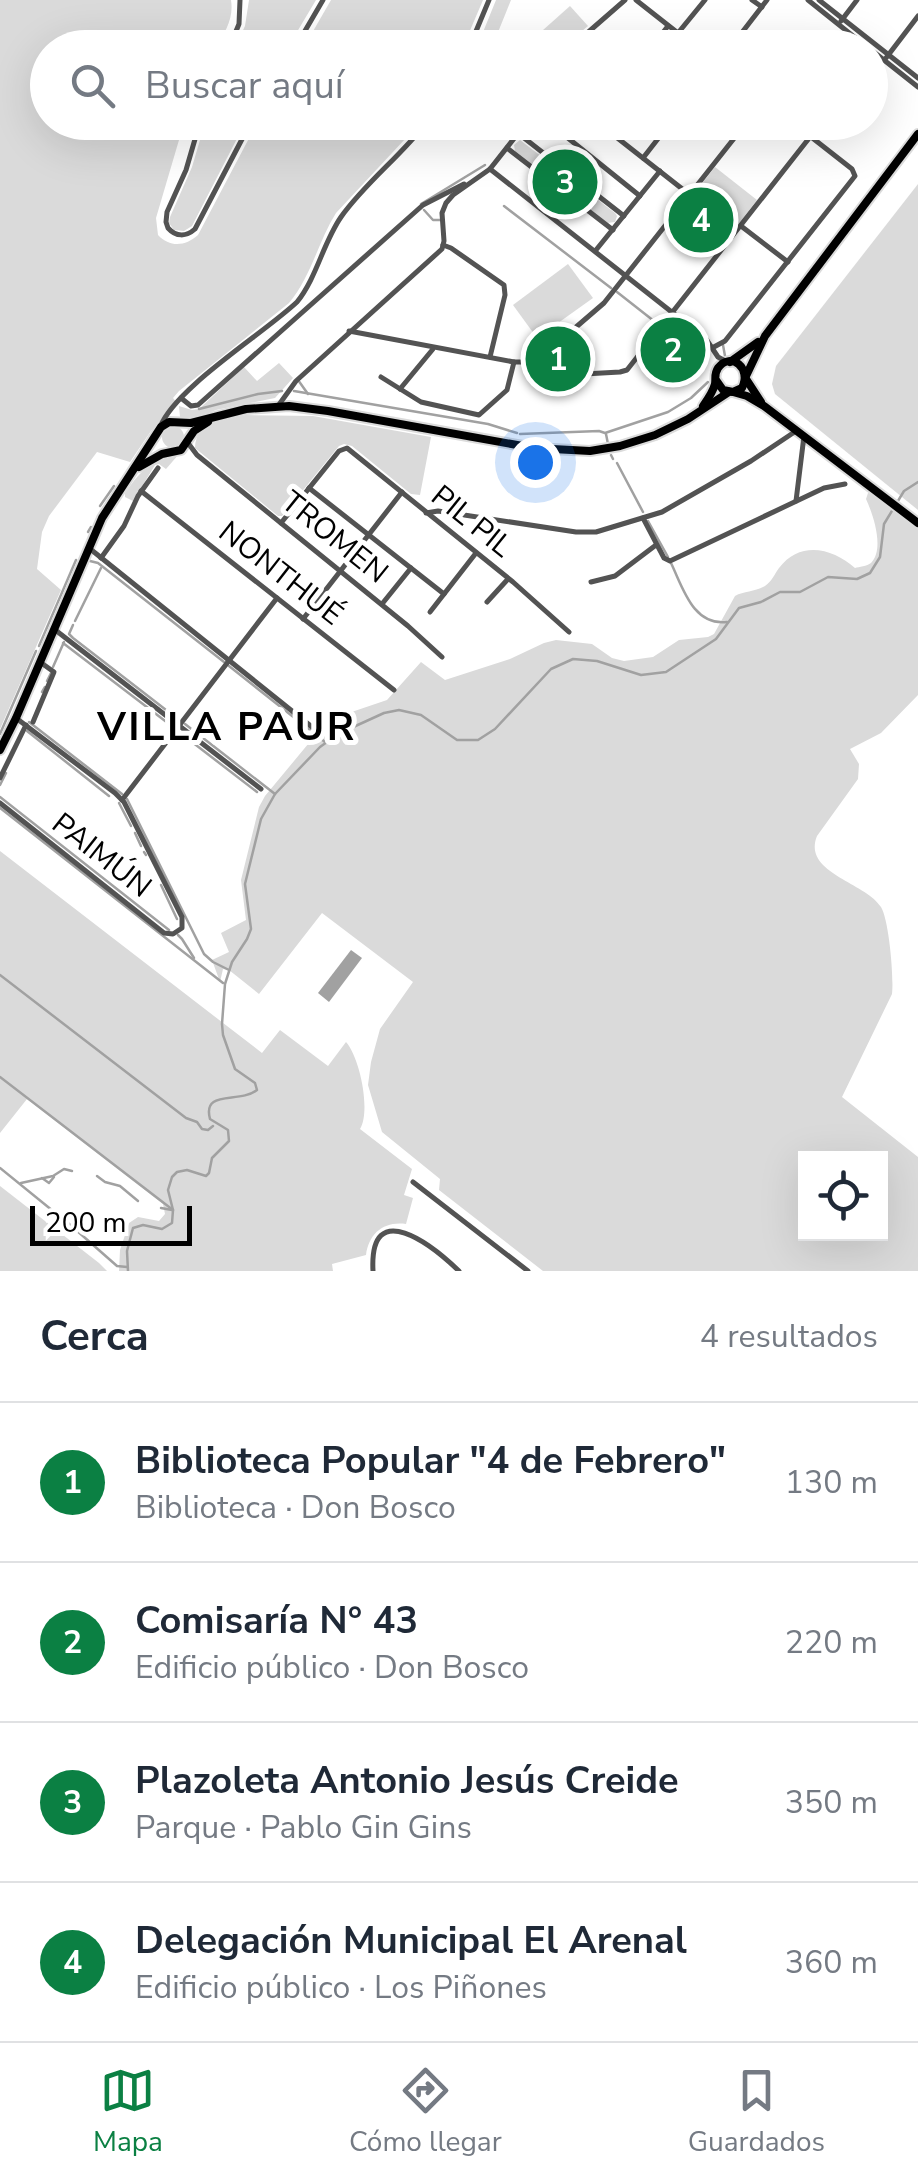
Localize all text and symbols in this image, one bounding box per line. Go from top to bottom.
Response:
search box [30,30,888,140]
icon: search [65,58,120,113]
text: Buscar aquí [145,60,344,111]
pin: 3 [532,144,598,220]
pin: 4 [668,182,734,258]
pin: 2 [640,312,706,388]
pin: 1 [526,322,590,396]
your location [510,437,561,488]
street label: PIL PIL [422,476,521,567]
street label: TROMEN [273,482,397,593]
street label: NONTHUÉ [210,512,351,635]
district label: VILLA PAUR [96,700,357,754]
street label: PAIMÚN [43,804,160,907]
map controls [798,1151,888,1241]
button: locate [798,1151,888,1241]
scale bar [30,1201,192,1246]
text: 200 m [45,1204,127,1242]
text: Cerca [40,1308,149,1365]
text: 4 resultados [700,1315,878,1358]
text: Biblioteca Popular "4 de Febrero" [135,1435,726,1486]
text: 1 [63,1461,82,1504]
text: 130 m [785,1461,878,1504]
text: Biblioteca · Don Bosco [135,1486,456,1529]
text: Comisaría N° 43 [135,1595,418,1646]
text: 2 [63,1621,82,1664]
text: 220 m [785,1621,878,1664]
text: Edificio público · Don Bosco [135,1646,529,1689]
text: Plazoleta Antonio Jesús Creide [135,1755,679,1806]
text: 3 [63,1781,82,1824]
text: 350 m [785,1781,878,1824]
text: Parque · Pablo Gin Gins [135,1806,472,1849]
text: Delegación Municipal El Arenal [135,1915,687,1966]
text: 4 [63,1941,82,1984]
text: 360 m [785,1941,878,1984]
text: Edificio público · Los Piñones [135,1966,547,2009]
tab: Mapa [93,2063,163,2161]
tab: Cómo llegar [349,2063,502,2161]
tab: Guardados [688,2063,825,2161]

